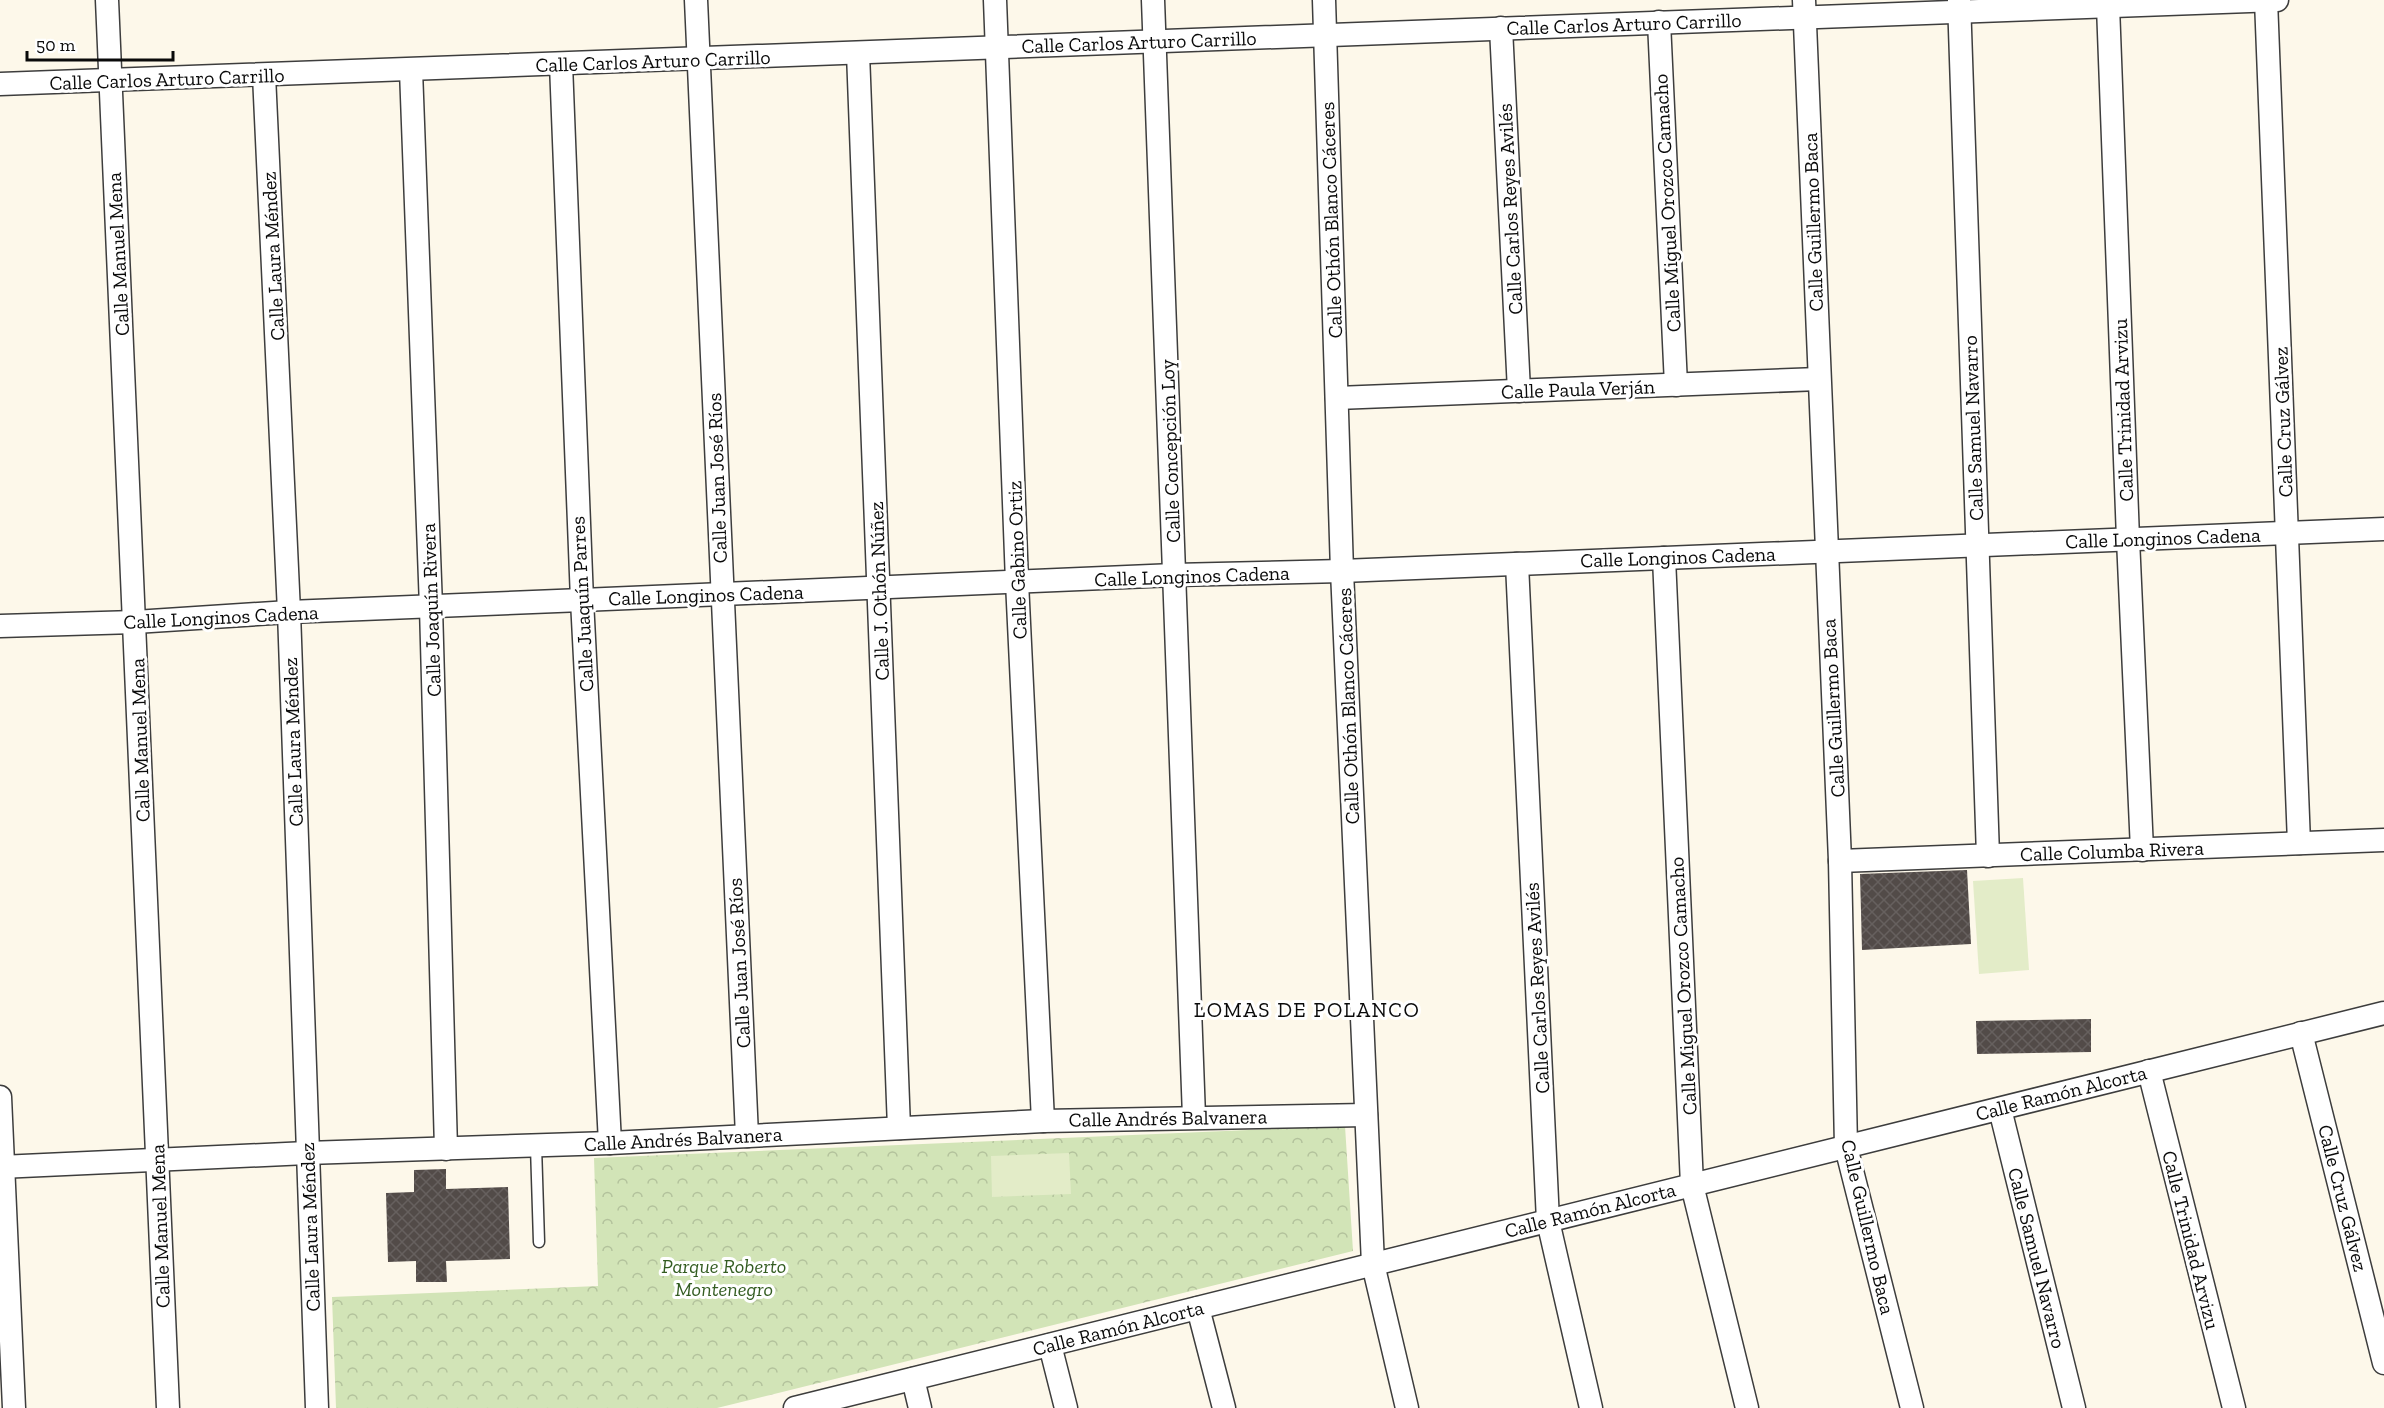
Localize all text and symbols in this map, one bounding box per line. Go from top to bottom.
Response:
street label: Calle Carlos Arturo Carrillo [1506,8,1742,40]
scale bar [27,24,172,62]
street label: Calle Carlos Arturo Carrillo [1021,26,1257,58]
text: 50 m [36,34,76,56]
street label: Calle Carlos Arturo Carrillo [535,45,771,77]
street label: Calle Carlos Arturo Carrillo [49,63,285,95]
street label: Calle Miguel Orozco Camacho [1648,73,1686,333]
street label: Calle Othón Blanco Cáceres [1315,101,1347,339]
street label: Calle Carlos Reyes Avilés [1492,103,1528,315]
street label: Calle Guillermo Baca [1798,132,1828,312]
street label: Calle Manuel Mena [102,171,134,336]
street label: Calle Laura Méndez [257,171,289,341]
street label: Calle Trinidad Arvizu [2108,318,2138,502]
street label: Calle Samuel Navarro [1958,335,1988,521]
street label: Calle Cruz Gálvez [2268,346,2298,498]
street label: Calle Concepción Loy [1155,358,1185,543]
street label: Calle Paula Verján [1501,374,1656,404]
street label: Calle Juan José Ríos [702,392,732,564]
street label: Calle Gabino Ortiz [1002,480,1032,640]
street label: Calle J. Othón Núñez [864,501,894,681]
street label: Calle Juaquín Parres [565,516,599,692]
street label: Calle Joaquín Rivera [416,522,446,697]
street label: Calle Longinos Cadena [2065,523,2261,553]
street label: Calle Longinos Cadena [1580,542,1776,572]
street label: Calle Longinos Cadena [1094,561,1290,591]
street label: Calle Longinos Cadena [608,580,804,610]
street label: Calle Othón Blanco Cáceres [1332,587,1364,825]
street label: Calle Longinos Cadena [123,600,320,634]
street label: Calle Guillermo Baca [1816,618,1850,798]
street label: Calle Manuel Mena [125,657,155,822]
street label: Calle Laura Méndez [278,657,308,827]
street label: Calle Columba Rivera [2020,836,2205,866]
street label: Calle Miguel Orozco Camacho [1664,856,1702,1116]
street label: Calle Juan José Ríos [723,877,755,1049]
street label: Calle Carlos Reyes Avilés [1519,882,1555,1094]
district label: LOMAS DE POLANCO [1194,997,1420,1022]
street label: Calle Ramón Alcorta [1973,1060,2149,1126]
street label: Calle Andrés Balvanera [1068,1104,1268,1132]
street label: Calle Andrés Balvanera [583,1122,783,1156]
street label: Calle Cruz Gálvez [2313,1122,2373,1274]
street label: Calle Guillermo Baca [1836,1137,1900,1317]
street label: Calle Laura Méndez [295,1142,325,1312]
street label: Calle Manuel Mena [145,1143,175,1308]
street label: Calle Trinidad Arvizu [2157,1148,2225,1332]
street label: Calle Samuel Navarro [2003,1165,2071,1351]
street label: Calle Ramón Alcorta [1502,1177,1678,1243]
park label: Parque Roberto Montenegro [662,1254,786,1301]
street label: Calle Ramón Alcorta [1030,1295,1206,1361]

